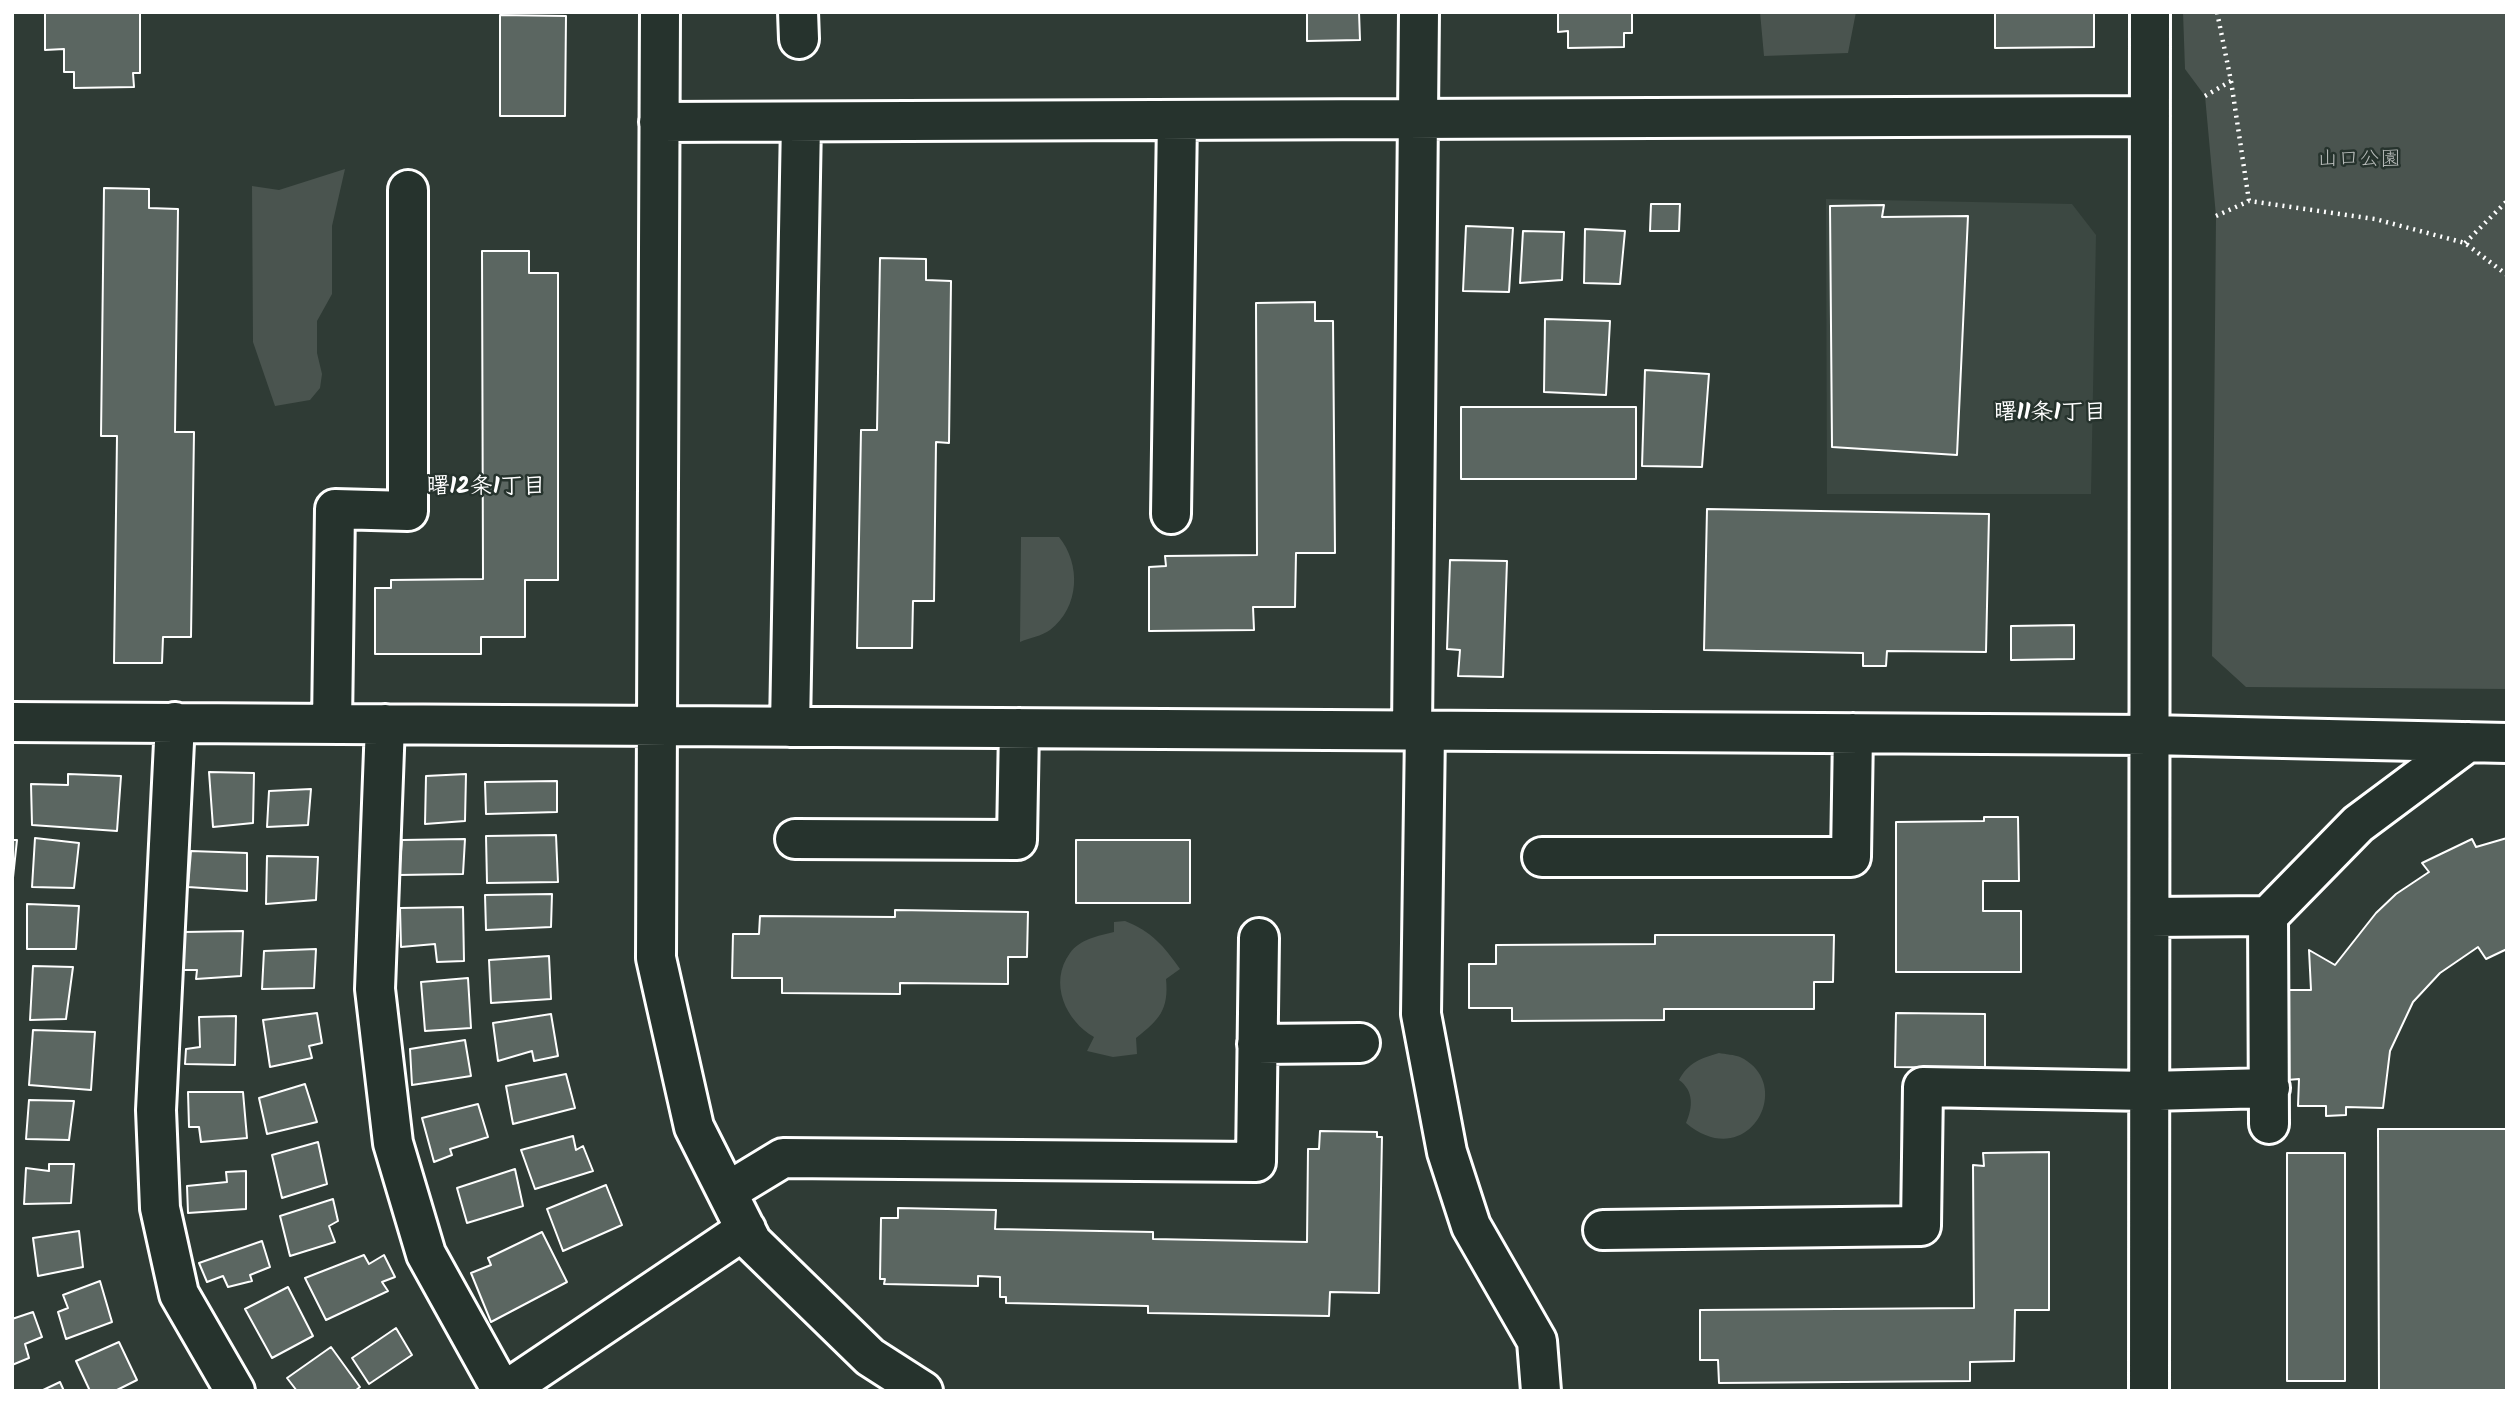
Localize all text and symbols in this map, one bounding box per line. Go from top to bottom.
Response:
park label: 山口公園 [2317,148,2401,174]
district label: 曙11条1丁目 [1994,401,2106,429]
district label: 曙12条1丁目 [426,475,546,503]

